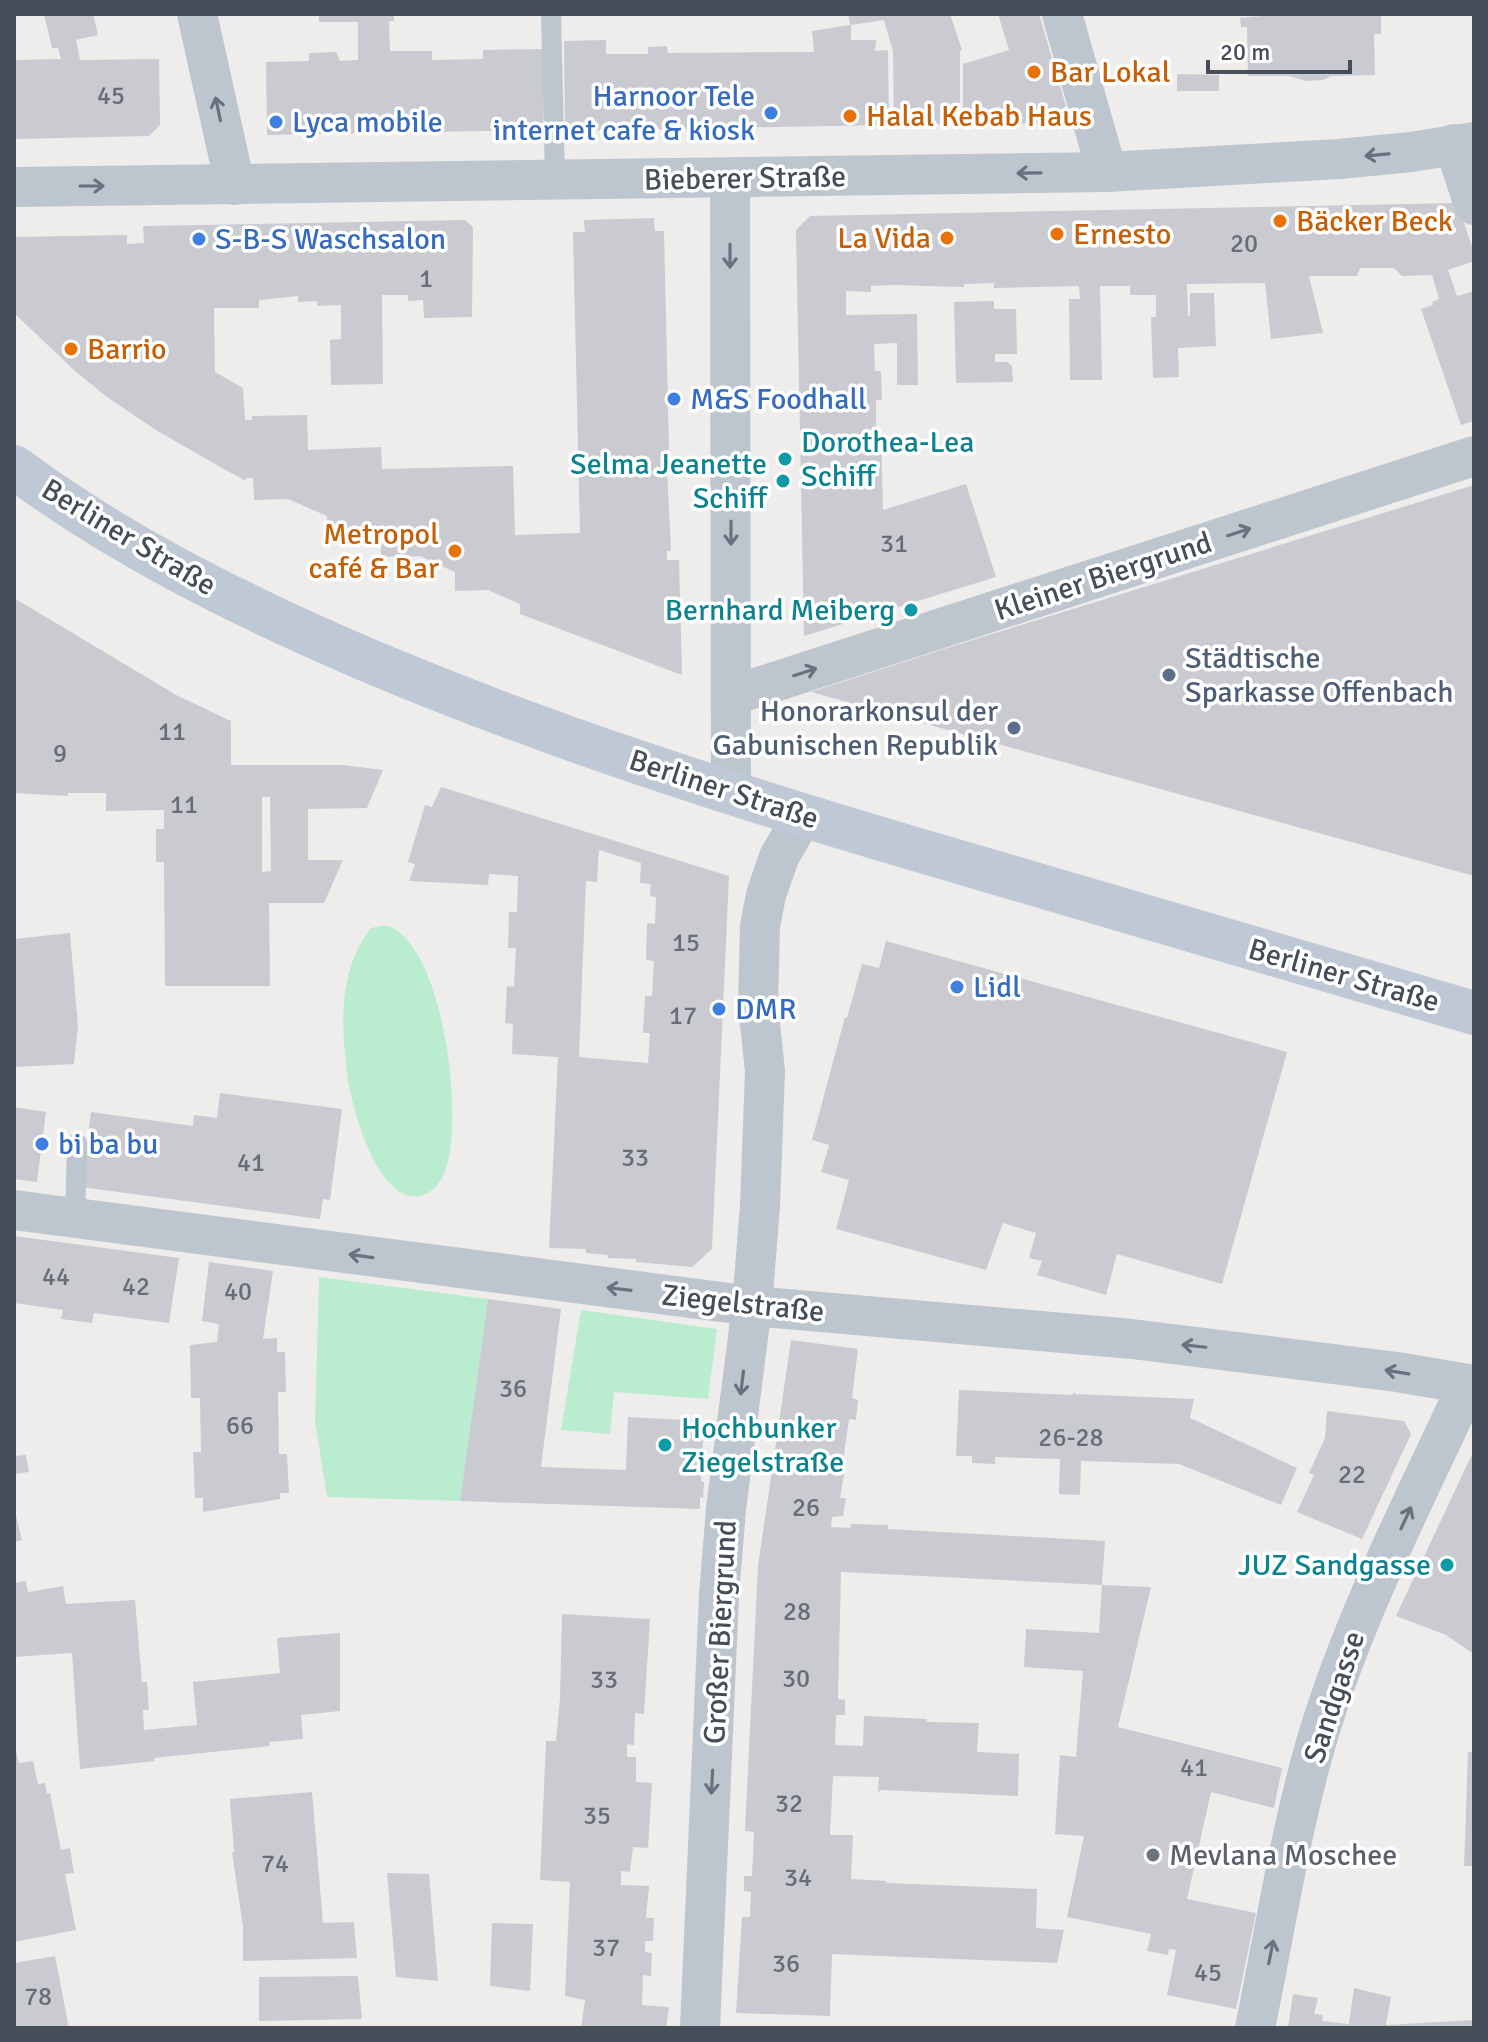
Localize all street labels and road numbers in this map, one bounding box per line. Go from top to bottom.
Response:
street label: Bieberer Straße [644,158,846,199]
street label: Berliner Straße [35,471,223,604]
street label: Kleiner Biergrund [990,524,1216,629]
street label: Berliner Straße [624,741,823,838]
street label: Berliner Straße [1244,931,1444,1020]
street label: Ziegelstraße [660,1277,826,1330]
street label: Großer Biergrund [696,1519,745,1745]
street label: Sandgasse [1296,1627,1373,1768]

